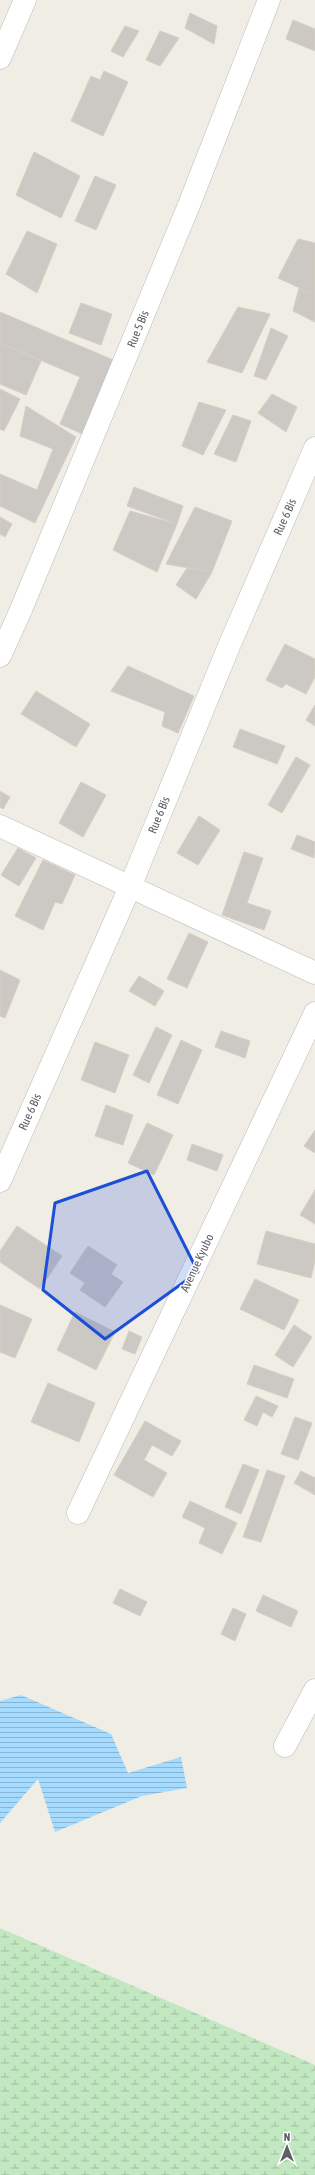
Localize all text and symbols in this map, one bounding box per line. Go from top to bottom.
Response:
street label: Rue 5 Bis [124,308,152,350]
street label: Rue 6 Bis [271,496,299,538]
street label: Rue 6 Bis [145,794,173,836]
street label: Rue 6 Bis [16,1091,44,1133]
street label: Avenue Kyubo [177,1231,217,1294]
north arrow [267,2127,307,2167]
text: N [284,2131,290,2143]

